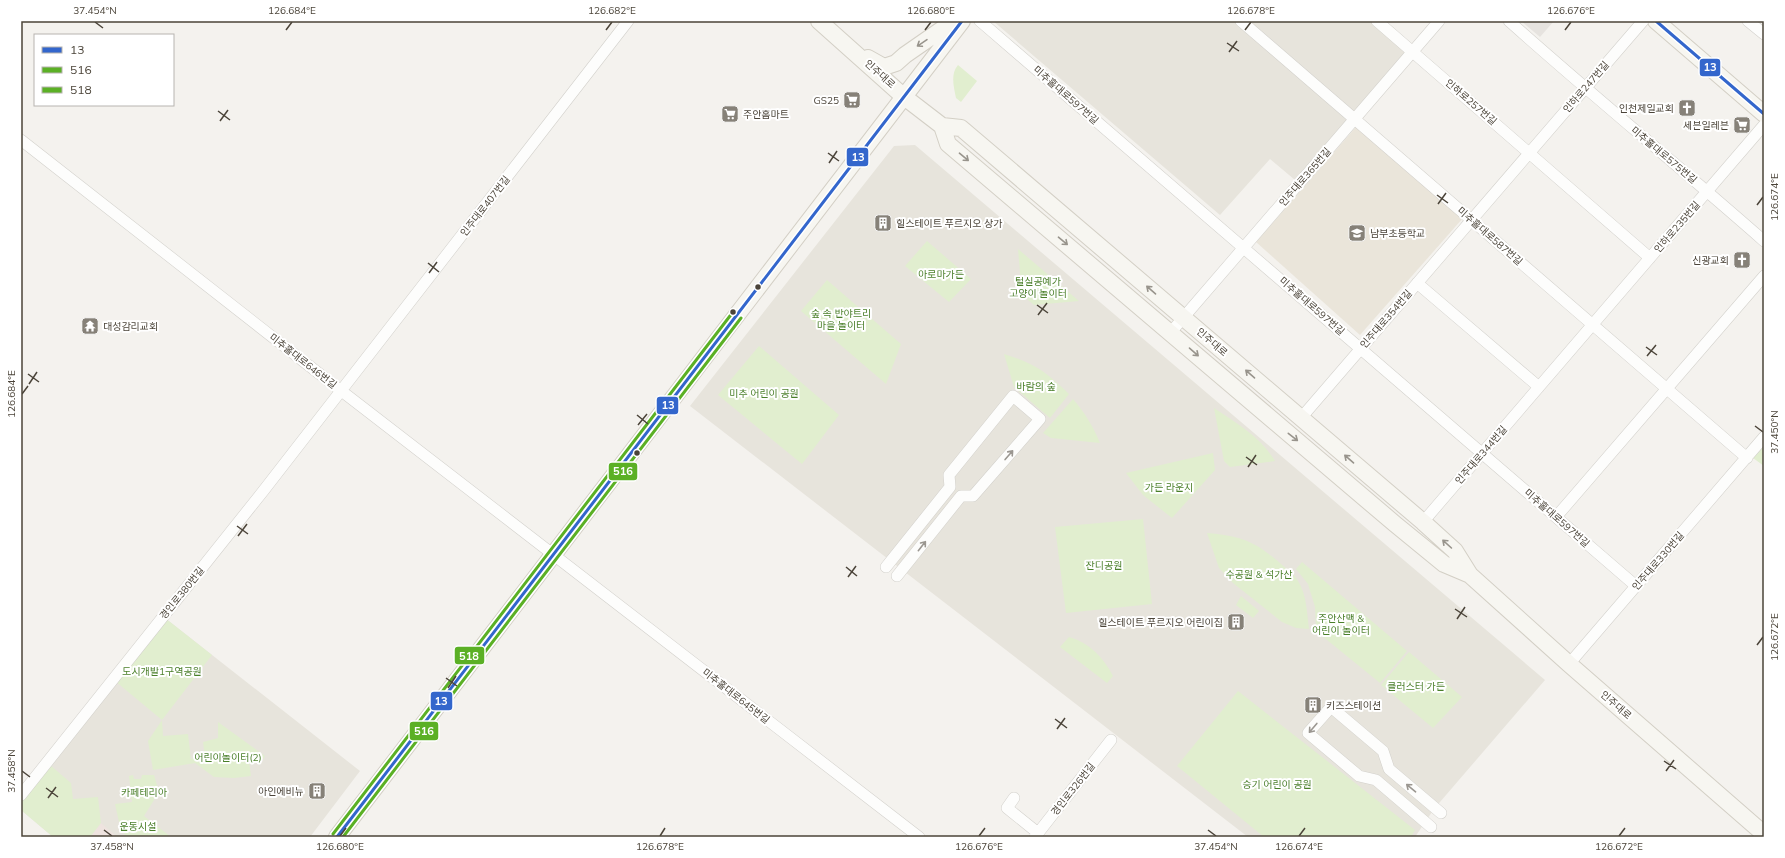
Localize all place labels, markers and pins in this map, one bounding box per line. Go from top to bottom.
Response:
supermarket icon: GS25 [842,90,862,110]
place label: GS25 [813,94,839,107]
church icon: 인천제일교회 [1677,98,1697,118]
place label: 인천제일교회 [1619,102,1674,115]
supermarket icon: 주안홈마트 [720,104,740,124]
place label: 주안홈마트 [743,108,789,121]
supermarket icon: 세븐일레븐 [1732,115,1752,135]
place label: 세븐일레븐 [1683,119,1729,132]
building icon: 힐스테이트 푸르지오 상가 [873,213,893,233]
place label: 힐스테이트 푸르지오 상가 [896,217,1002,230]
school or university icon: 남부초등학교 [1347,223,1367,243]
place label: 남부초등학교 [1370,227,1425,240]
church icon: 신광교회 [1732,250,1752,270]
place label: 신광교회 [1692,254,1729,267]
unlabelled marker [753,282,763,292]
unlabelled marker [728,307,738,317]
temple icon: 대성감리교회 [80,316,100,336]
place label: 대성감리교회 [103,320,158,333]
unlabelled marker [632,448,642,458]
building icon: 힐스테이트 푸르지오 어린이집 [1226,612,1246,632]
place label: 힐스테이트 푸르지오 어린이집 [1098,616,1223,629]
building icon: 키즈스테이션 [1303,695,1323,715]
place label: 키즈스테이션 [1326,699,1381,712]
building icon: 아인에비뉴 [307,781,327,801]
place label: 아인에비뉴 [258,785,304,798]

